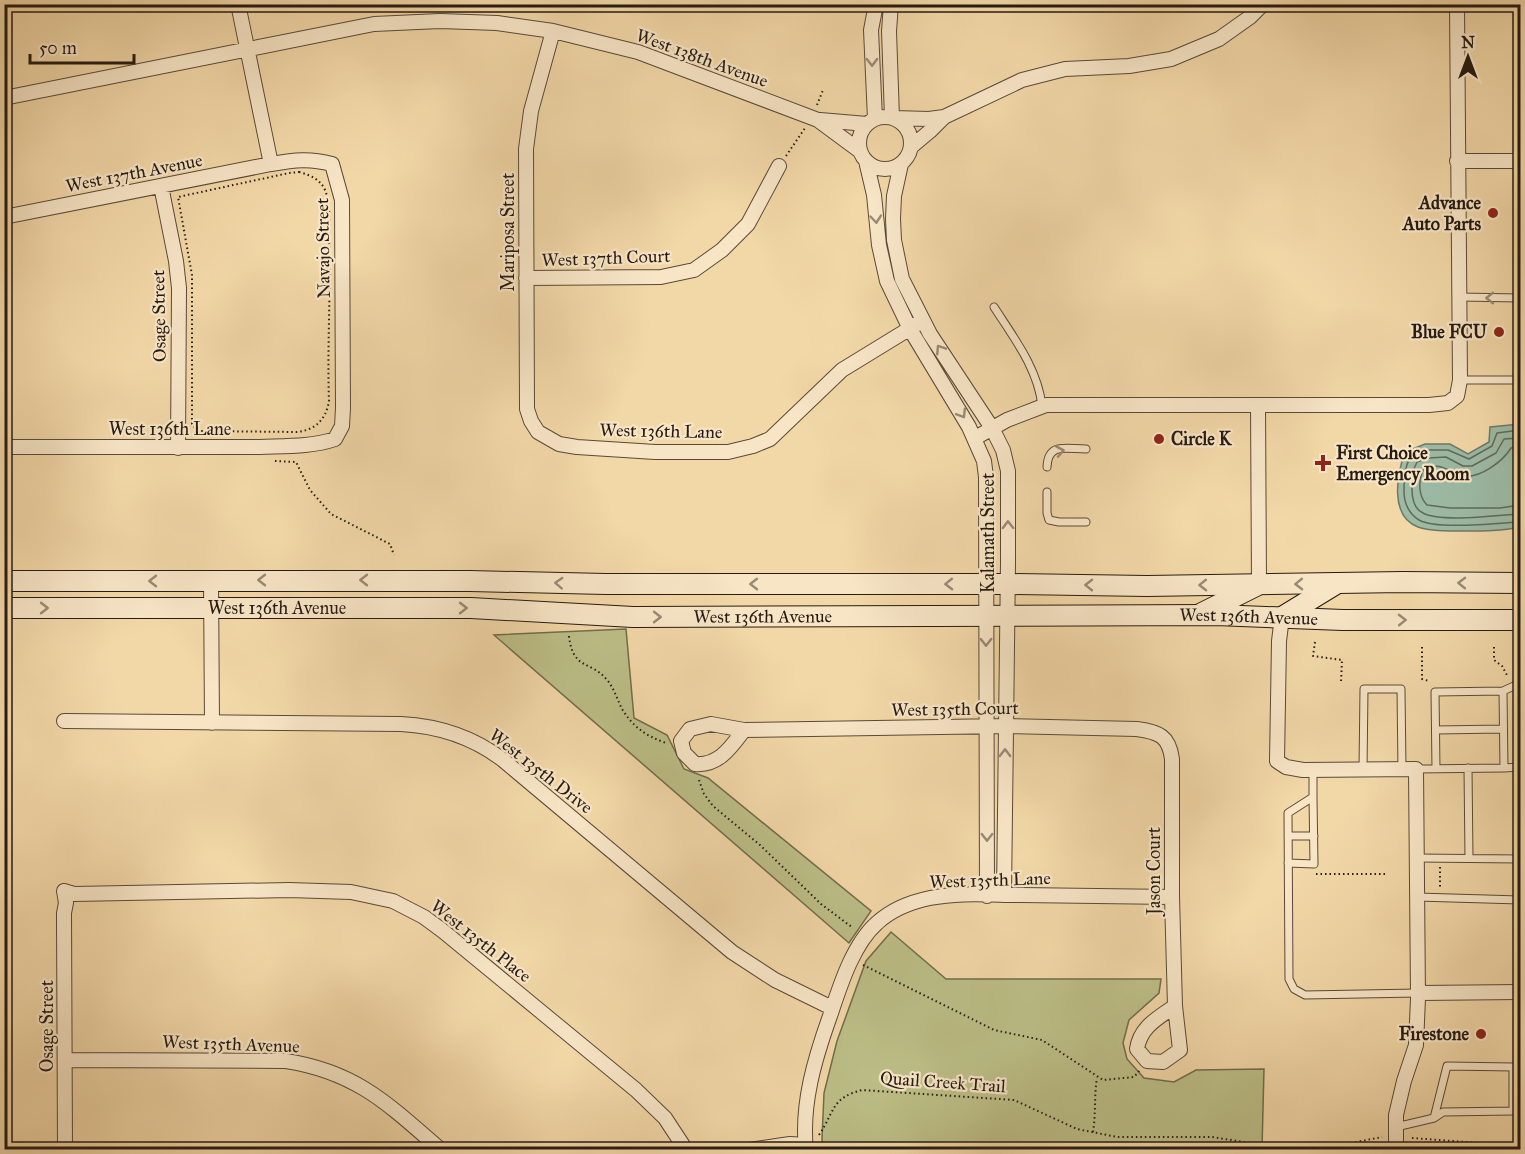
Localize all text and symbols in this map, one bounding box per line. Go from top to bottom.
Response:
street label: West 138th Avenue [633,24,771,92]
scale bar [30,27,134,65]
north arrow [1438,27,1498,87]
text: N [1461,33,1475,52]
text: 50 m [39,37,77,59]
one-way arrow [866,57,878,66]
street label: West 137th Avenue [64,149,204,197]
street label: Mariposa Street [497,172,519,291]
place label: Advance Auto Parts [1402,192,1481,235]
street label: Navajo Street [311,197,335,299]
marker: Advance Auto Parts [1486,206,1500,220]
one-way arrow [869,214,882,223]
street label: West 137th Court [541,245,671,271]
street label: Osage Street [147,269,172,362]
one-way arrow [1485,292,1494,304]
place label: Blue FCU [1411,321,1488,343]
marker: Blue FCU [1492,325,1506,339]
one-way arrow [935,345,947,355]
one-way arrow [954,408,966,418]
street label: West 136th Lane [109,418,231,440]
street label: West 136th Lane [600,419,722,443]
place label: Circle K [1171,428,1233,450]
marker: Circle K [1152,432,1166,446]
place label: First Choice Emergency Room [1336,442,1471,486]
one-way arrow [1055,445,1065,458]
marker: First Choice Emergency Room [1314,454,1332,472]
street label: Kalamath Street [977,472,999,593]
one-way arrow [1002,521,1014,530]
one-way arrow [258,574,267,586]
one-way arrow [360,574,369,586]
one-way arrow [148,575,157,587]
one-way arrow [555,577,564,590]
one-way arrow [1294,577,1303,590]
one-way arrow [1458,577,1467,589]
one-way arrow [750,578,759,590]
one-way arrow [945,578,954,590]
one-way arrow [1084,579,1093,591]
one-way arrow [1199,579,1208,591]
street label: West 136th Avenue [208,597,346,619]
one-way arrow [40,602,49,614]
one-way arrow [458,602,467,614]
street label: West 136th Avenue [1179,604,1318,630]
street label: West 136th Avenue [693,605,832,628]
one-way arrow [653,611,662,623]
one-way arrow [1397,614,1406,627]
one-way arrow [980,638,993,647]
street label: West 135th Court [891,697,1020,721]
street label: West 135th Drive [485,724,597,818]
one-way arrow [999,748,1011,757]
street label: Jason Court [1143,826,1166,917]
one-way arrow [981,833,993,842]
street label: West 135th Lane [929,867,1051,893]
street label: West 135th Place [426,895,536,987]
street label: Osage Street [36,979,59,1072]
place label: Firestone [1399,1023,1469,1045]
marker: Firestone [1474,1027,1488,1041]
street label: West 135th Avenue [162,1031,300,1057]
street label: Quail Creek Trail [880,1067,1007,1097]

